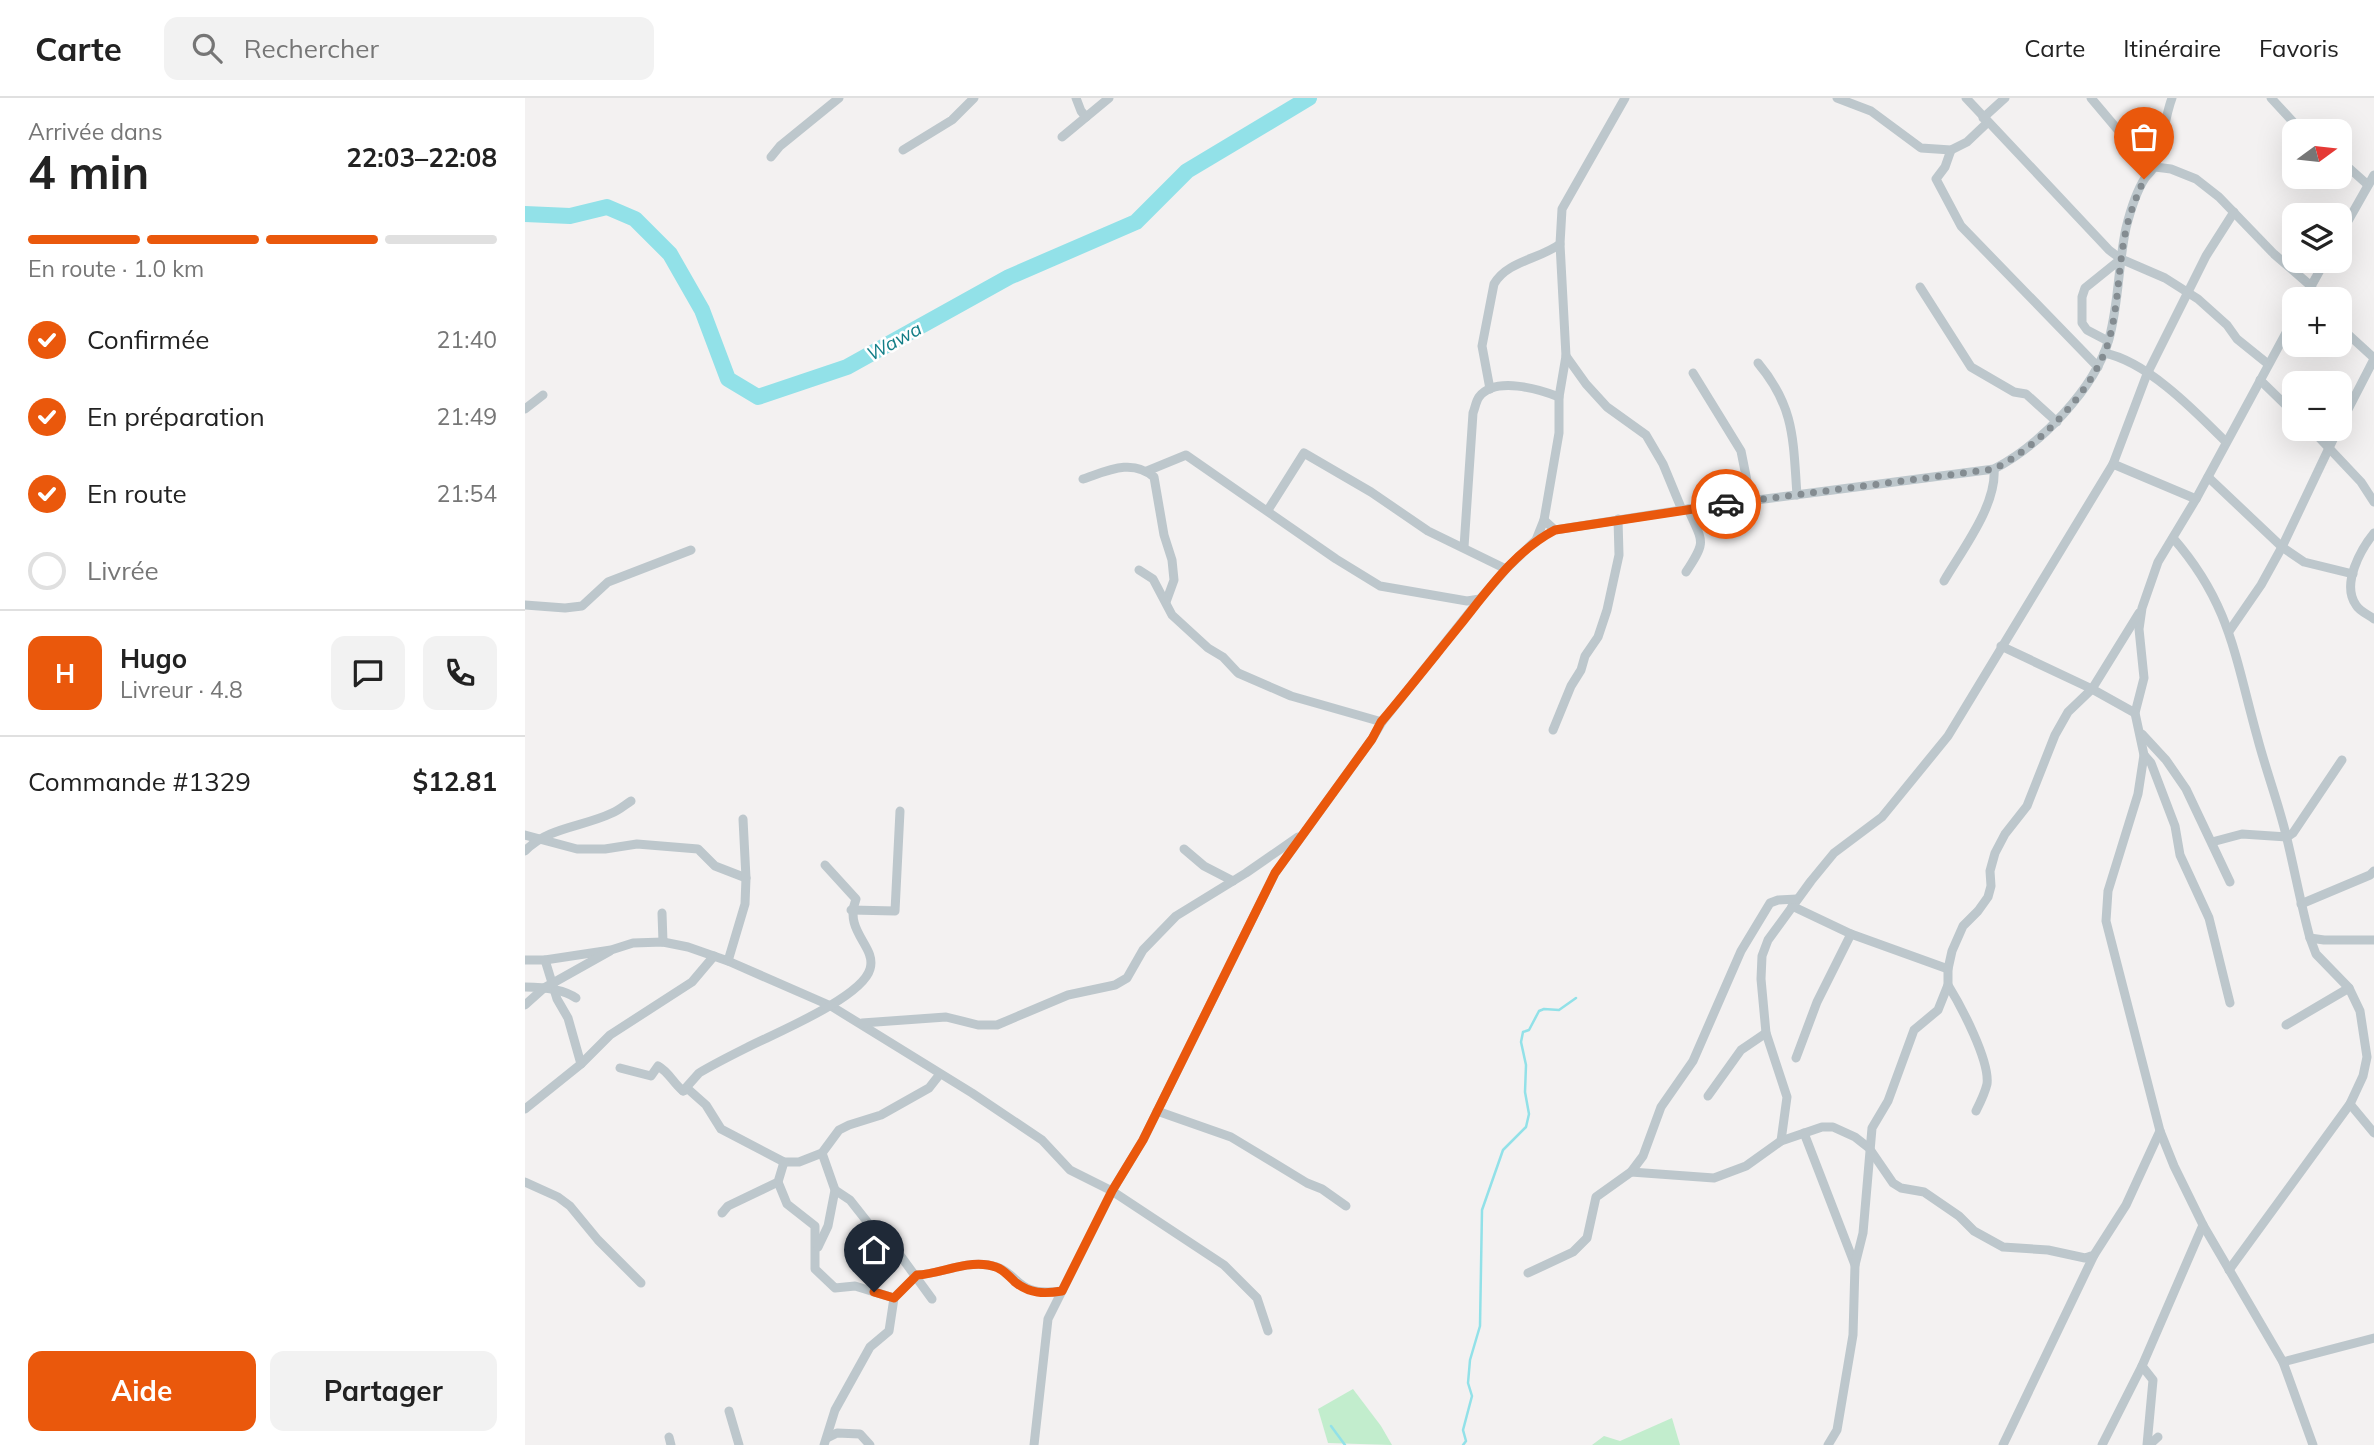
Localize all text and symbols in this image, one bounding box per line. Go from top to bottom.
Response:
search box [164,17,654,80]
text: Carte [35,28,122,69]
icon: search [188,29,226,67]
text: Rechercher [244,32,379,65]
text: Carte [2024,33,2085,63]
text: Itinéraire [2123,33,2221,63]
text: Favoris [2259,33,2339,63]
pin [2114,107,2174,179]
text: Arrivée dans [28,117,163,146]
icon: bag [2125,118,2163,156]
north arrow [2282,119,2352,189]
map controls [2282,119,2352,441]
text: 22:03–22:08 [346,141,497,174]
text: 4 min [28,143,149,201]
button: layers [2282,203,2352,273]
text: En route · 1.0 km [28,254,204,283]
button: + [2282,287,2352,357]
water label: Wawa [862,316,926,366]
icon: check [28,321,66,359]
text: Confirmée [87,323,209,356]
text: 21:40 [437,325,497,354]
button: − [2282,371,2352,441]
icon: check [28,398,66,436]
text: En préparation [87,400,265,433]
text: 21:49 [437,402,497,431]
courier [1691,469,1761,539]
icon: check [28,475,66,513]
text: En route [87,477,187,510]
text: 21:54 [437,479,497,508]
icon: car [1707,485,1745,523]
text: Livrée [87,554,159,587]
button: chat [331,636,405,710]
button: phone [423,636,497,710]
text: Hugo [120,642,187,675]
text: H [55,657,75,690]
text: Livreur · 4.8 [120,675,243,704]
text: Commande #1329 [28,765,251,798]
text: $12.81 [413,765,497,798]
pin [844,1220,904,1292]
icon: home [855,1231,893,1269]
button: Aide [28,1351,256,1431]
button: Partager [270,1351,497,1431]

